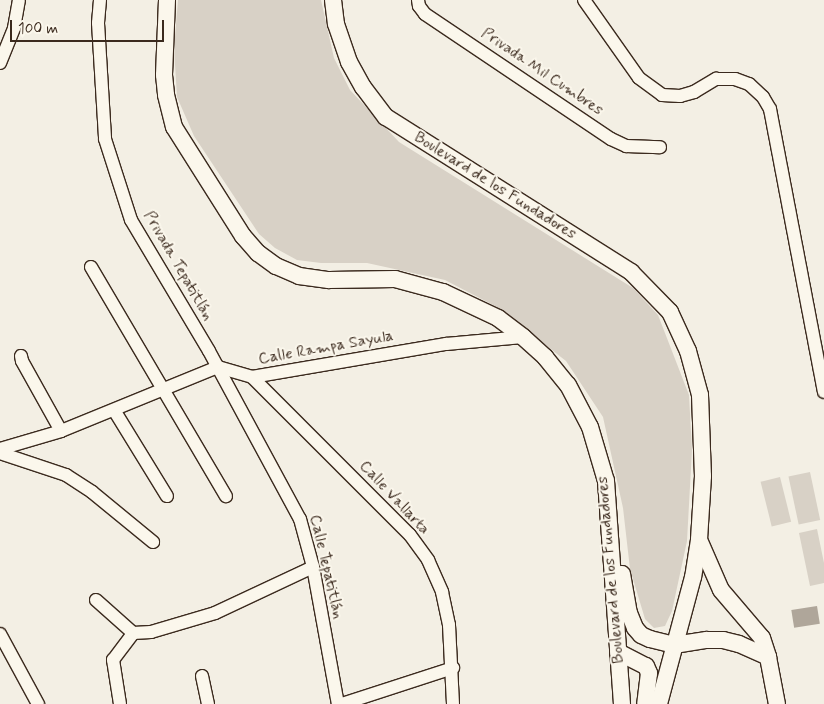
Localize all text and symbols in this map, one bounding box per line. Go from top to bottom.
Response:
scale bar [12,10,166,42]
text: 100 m [18,19,58,39]
street label: Privada Mil Cumbres [476,23,608,121]
street label: Boulevard de los Fundadores [412,129,578,243]
street label: Privada Tepatitlán [139,208,217,324]
street label: Calle Rampa Sayula [259,327,393,369]
street label: Calle Vallarta [355,457,433,539]
street label: Boulevard de los Fundadores [593,477,629,663]
street label: Calle Tepatitlán [305,513,347,621]

